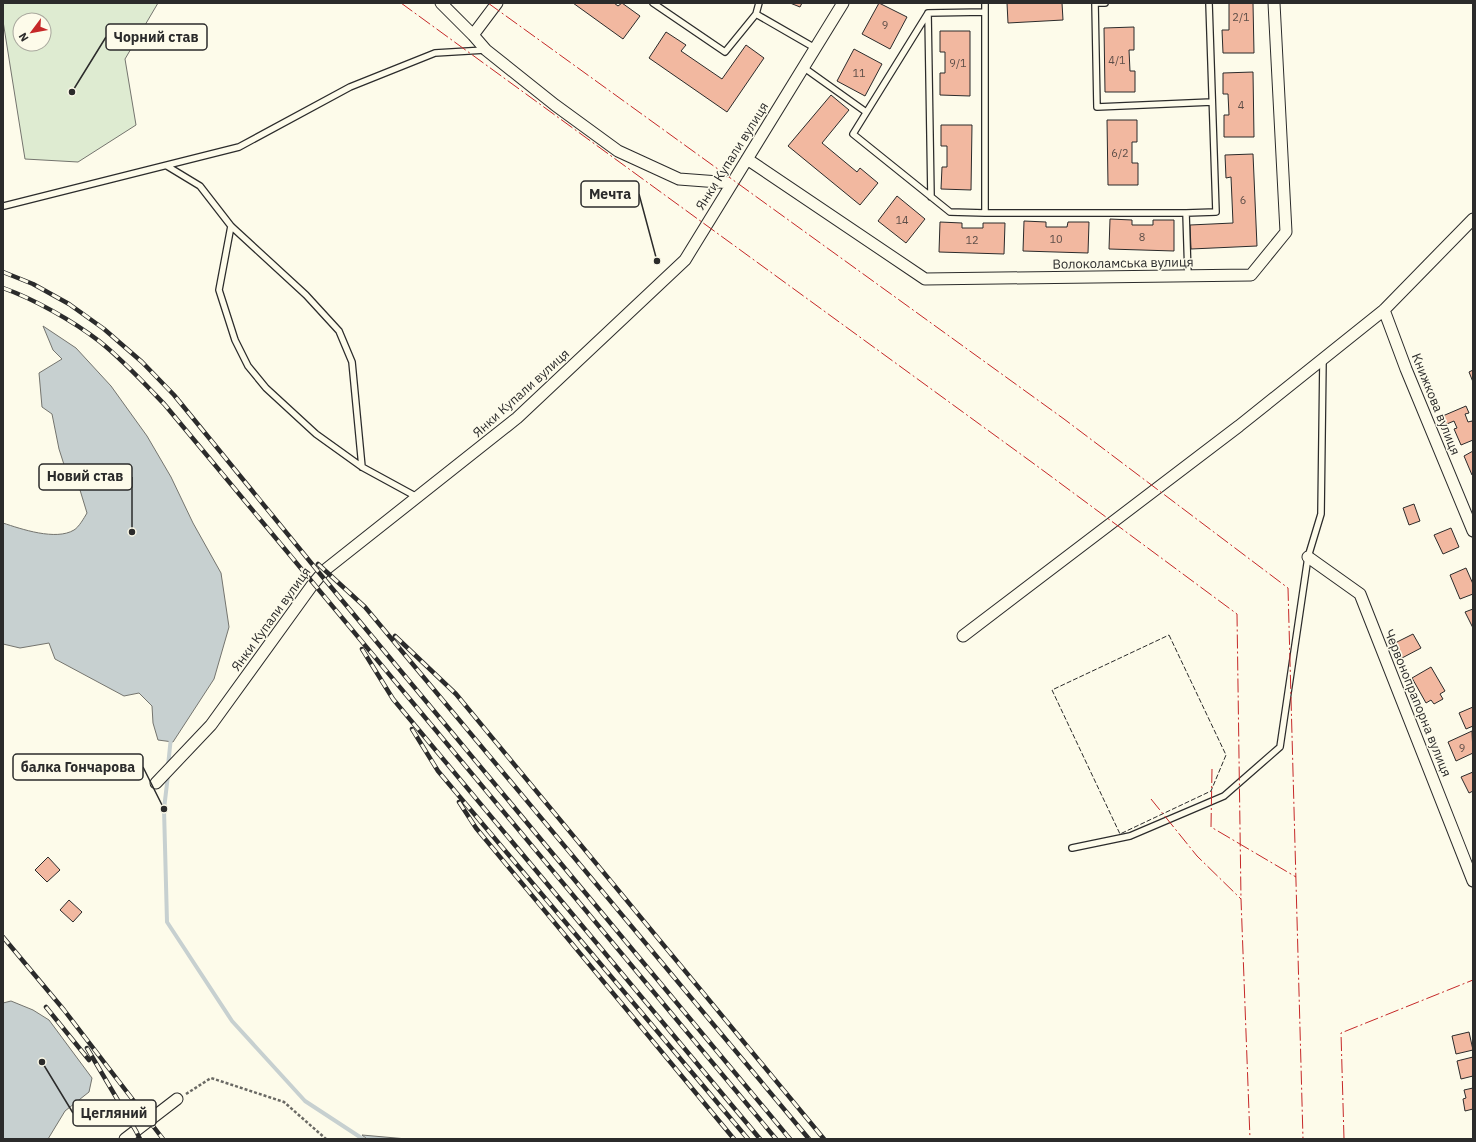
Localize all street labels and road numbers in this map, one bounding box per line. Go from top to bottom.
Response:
street label: Янки Купали вулиця [692,99,772,213]
street label: Волоколамська вулиця [1052,253,1194,273]
street label: Янки Купали вулиця [469,345,573,441]
street label: Книжкова вулиця [1408,351,1464,457]
street label: Янки Купали вулиця [228,564,314,674]
street label: Червонопрапорна вулиця [1381,627,1455,779]

